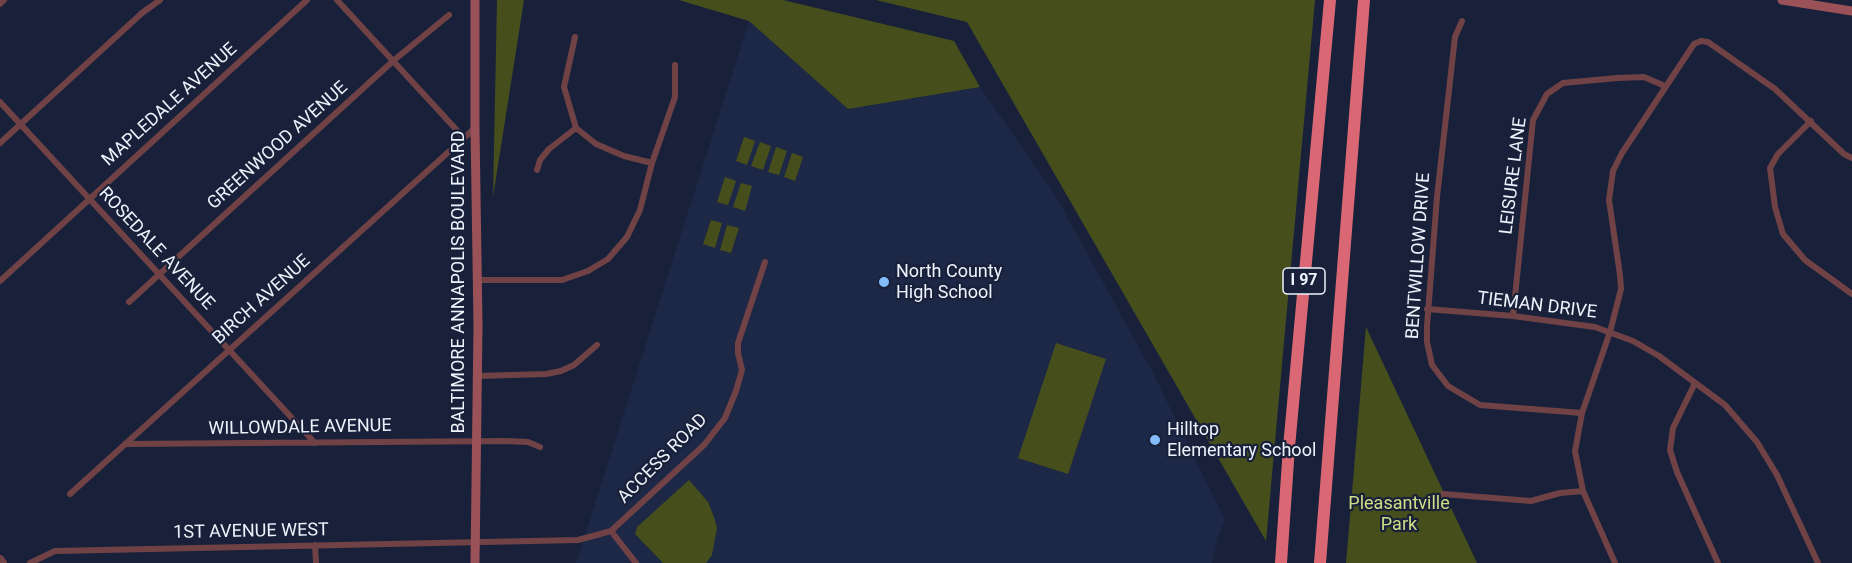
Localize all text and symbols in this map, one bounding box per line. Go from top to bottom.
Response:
street label: MAPLEDALE AVENUE [98,39,242,171]
street label: GREENWOOD AVENUE [203,77,353,215]
street label: LEISURE LANE [1496,116,1532,236]
street label: BALTIMORE ANNAPOLIS BOULEVARD [448,130,470,434]
street label: BENTWILLOW DRIVE [1402,172,1436,340]
street label: ROSEDALE AVENUE [94,183,218,315]
street label: BIRCH AVENUE [209,251,315,349]
place label: North County High School [896,261,1002,304]
road number: I 97 [1283,268,1325,294]
marker: North County High School [877,275,891,289]
street label: TIEMAN DRIVE [1476,288,1598,324]
street label: ACCESS ROAD [614,410,712,508]
street label: WILLOWDALE AVENUE [208,416,392,440]
place label: Hilltop Elementary School [1167,419,1316,462]
marker: Hilltop Elementary School [1148,433,1162,447]
park label: Pleasantville Park [1348,493,1450,536]
street label: 1ST AVENUE WEST [173,520,329,544]

